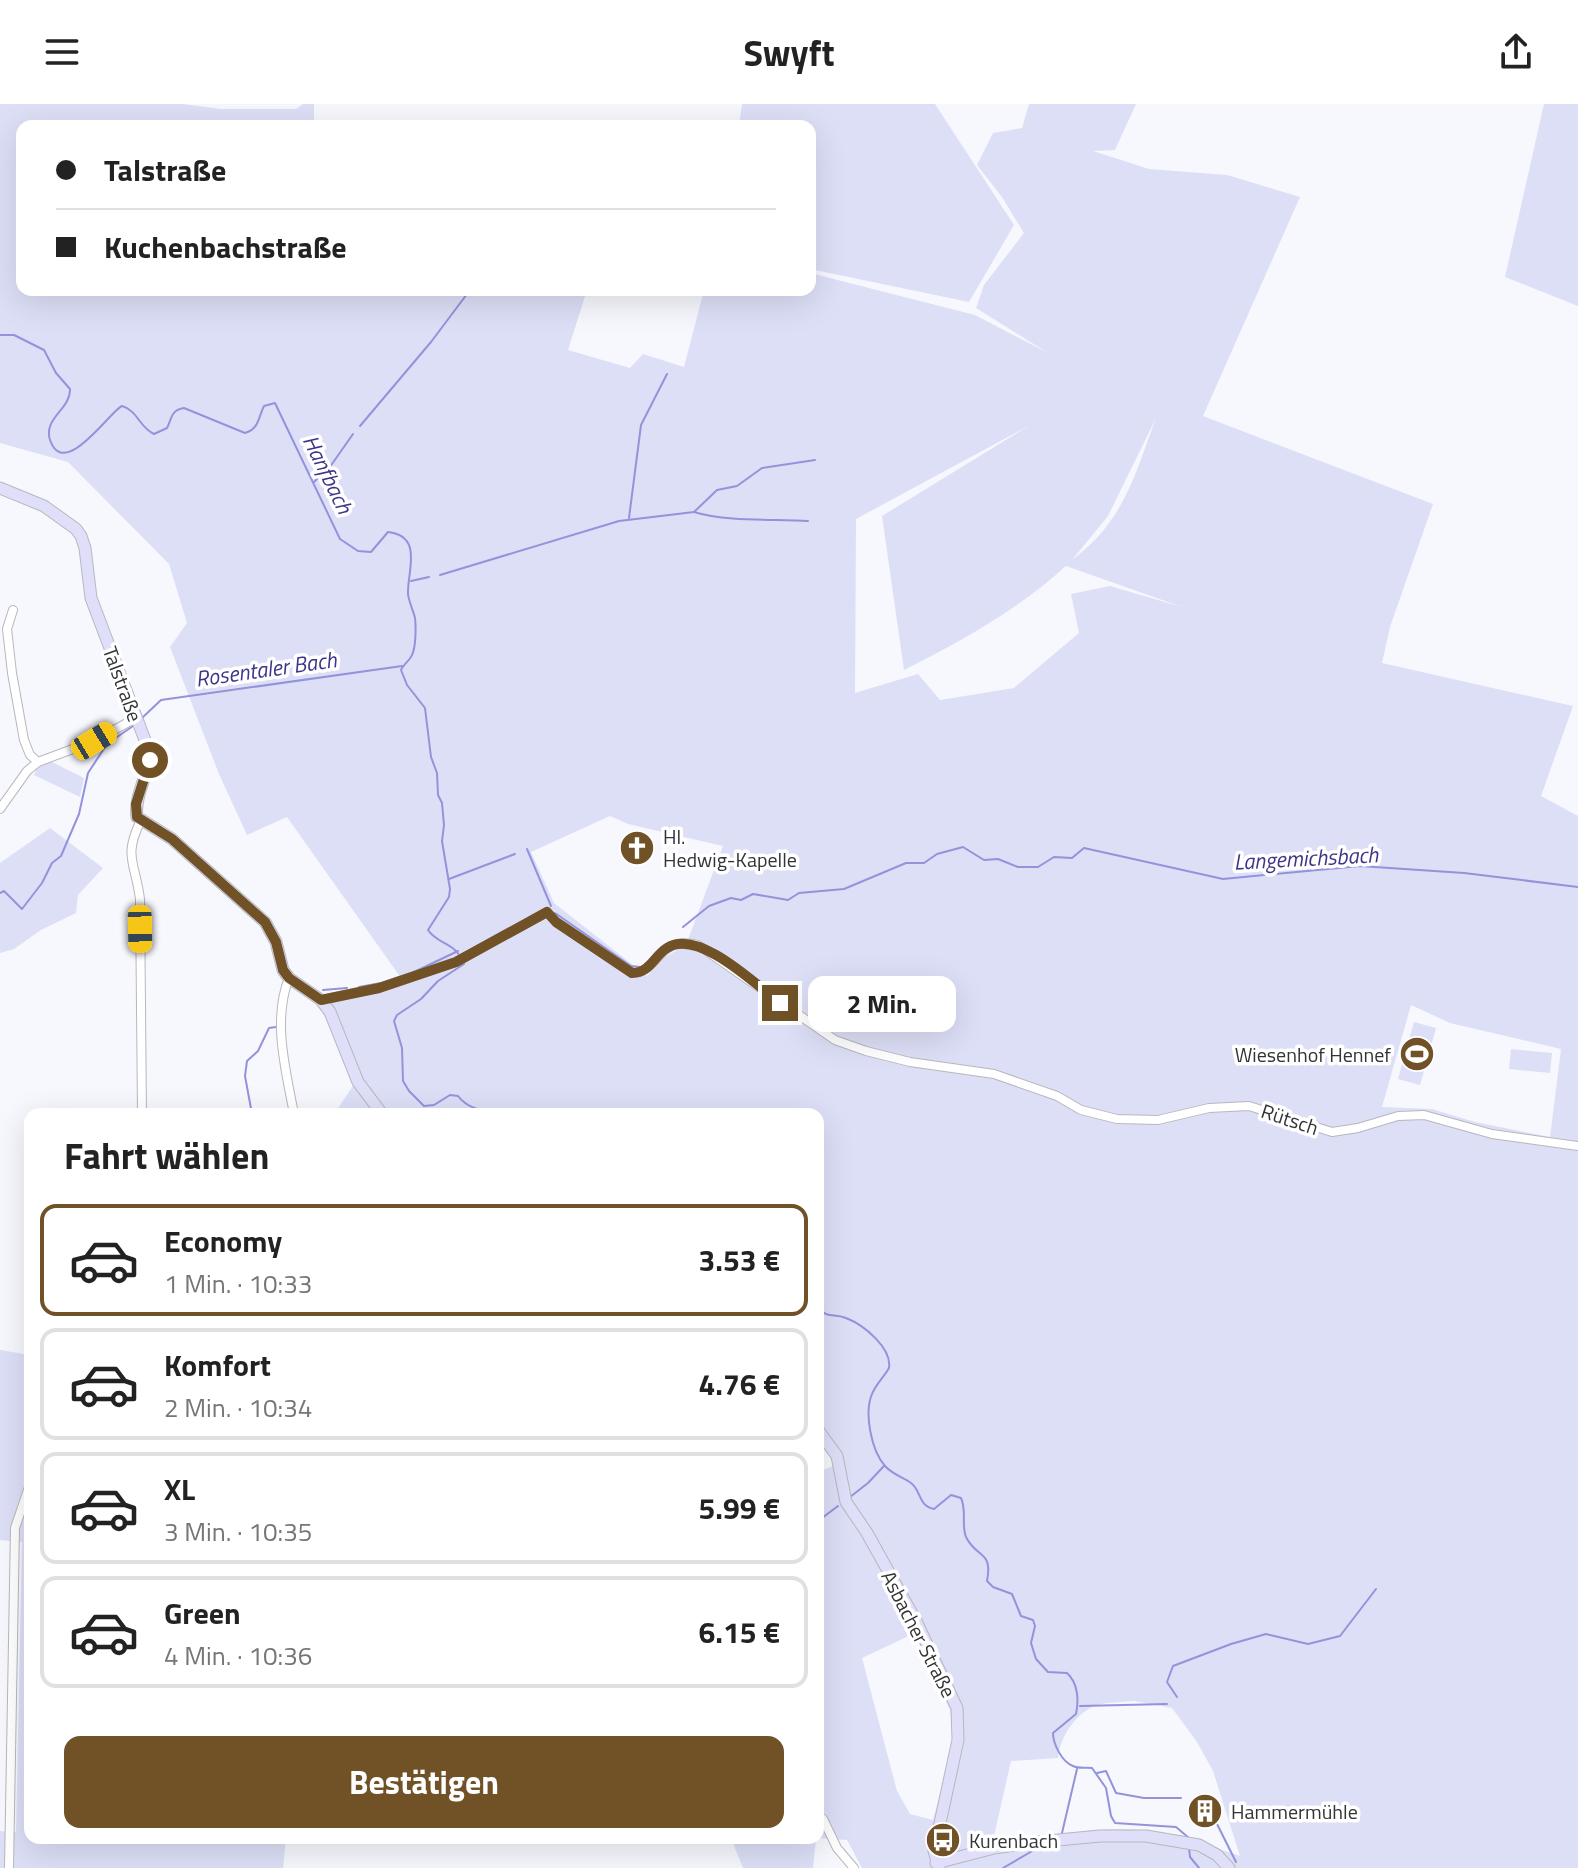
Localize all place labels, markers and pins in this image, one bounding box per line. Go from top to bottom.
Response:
place label: Hl. Hedwig-Kapelle [663,821,797,875]
church icon: Hl. Hedwig-Kapelle [618,829,656,867]
sports icon: Wiesenhof Hennef [1398,1035,1436,1073]
place label: Wiesenhof Hennef [1235,1039,1391,1070]
building icon: Hammermühle [1186,1792,1224,1830]
place label: Hammermühle [1231,1796,1358,1827]
bus stop icon: Kurenbach [924,1821,962,1859]
place label: Kurenbach [969,1825,1058,1856]

